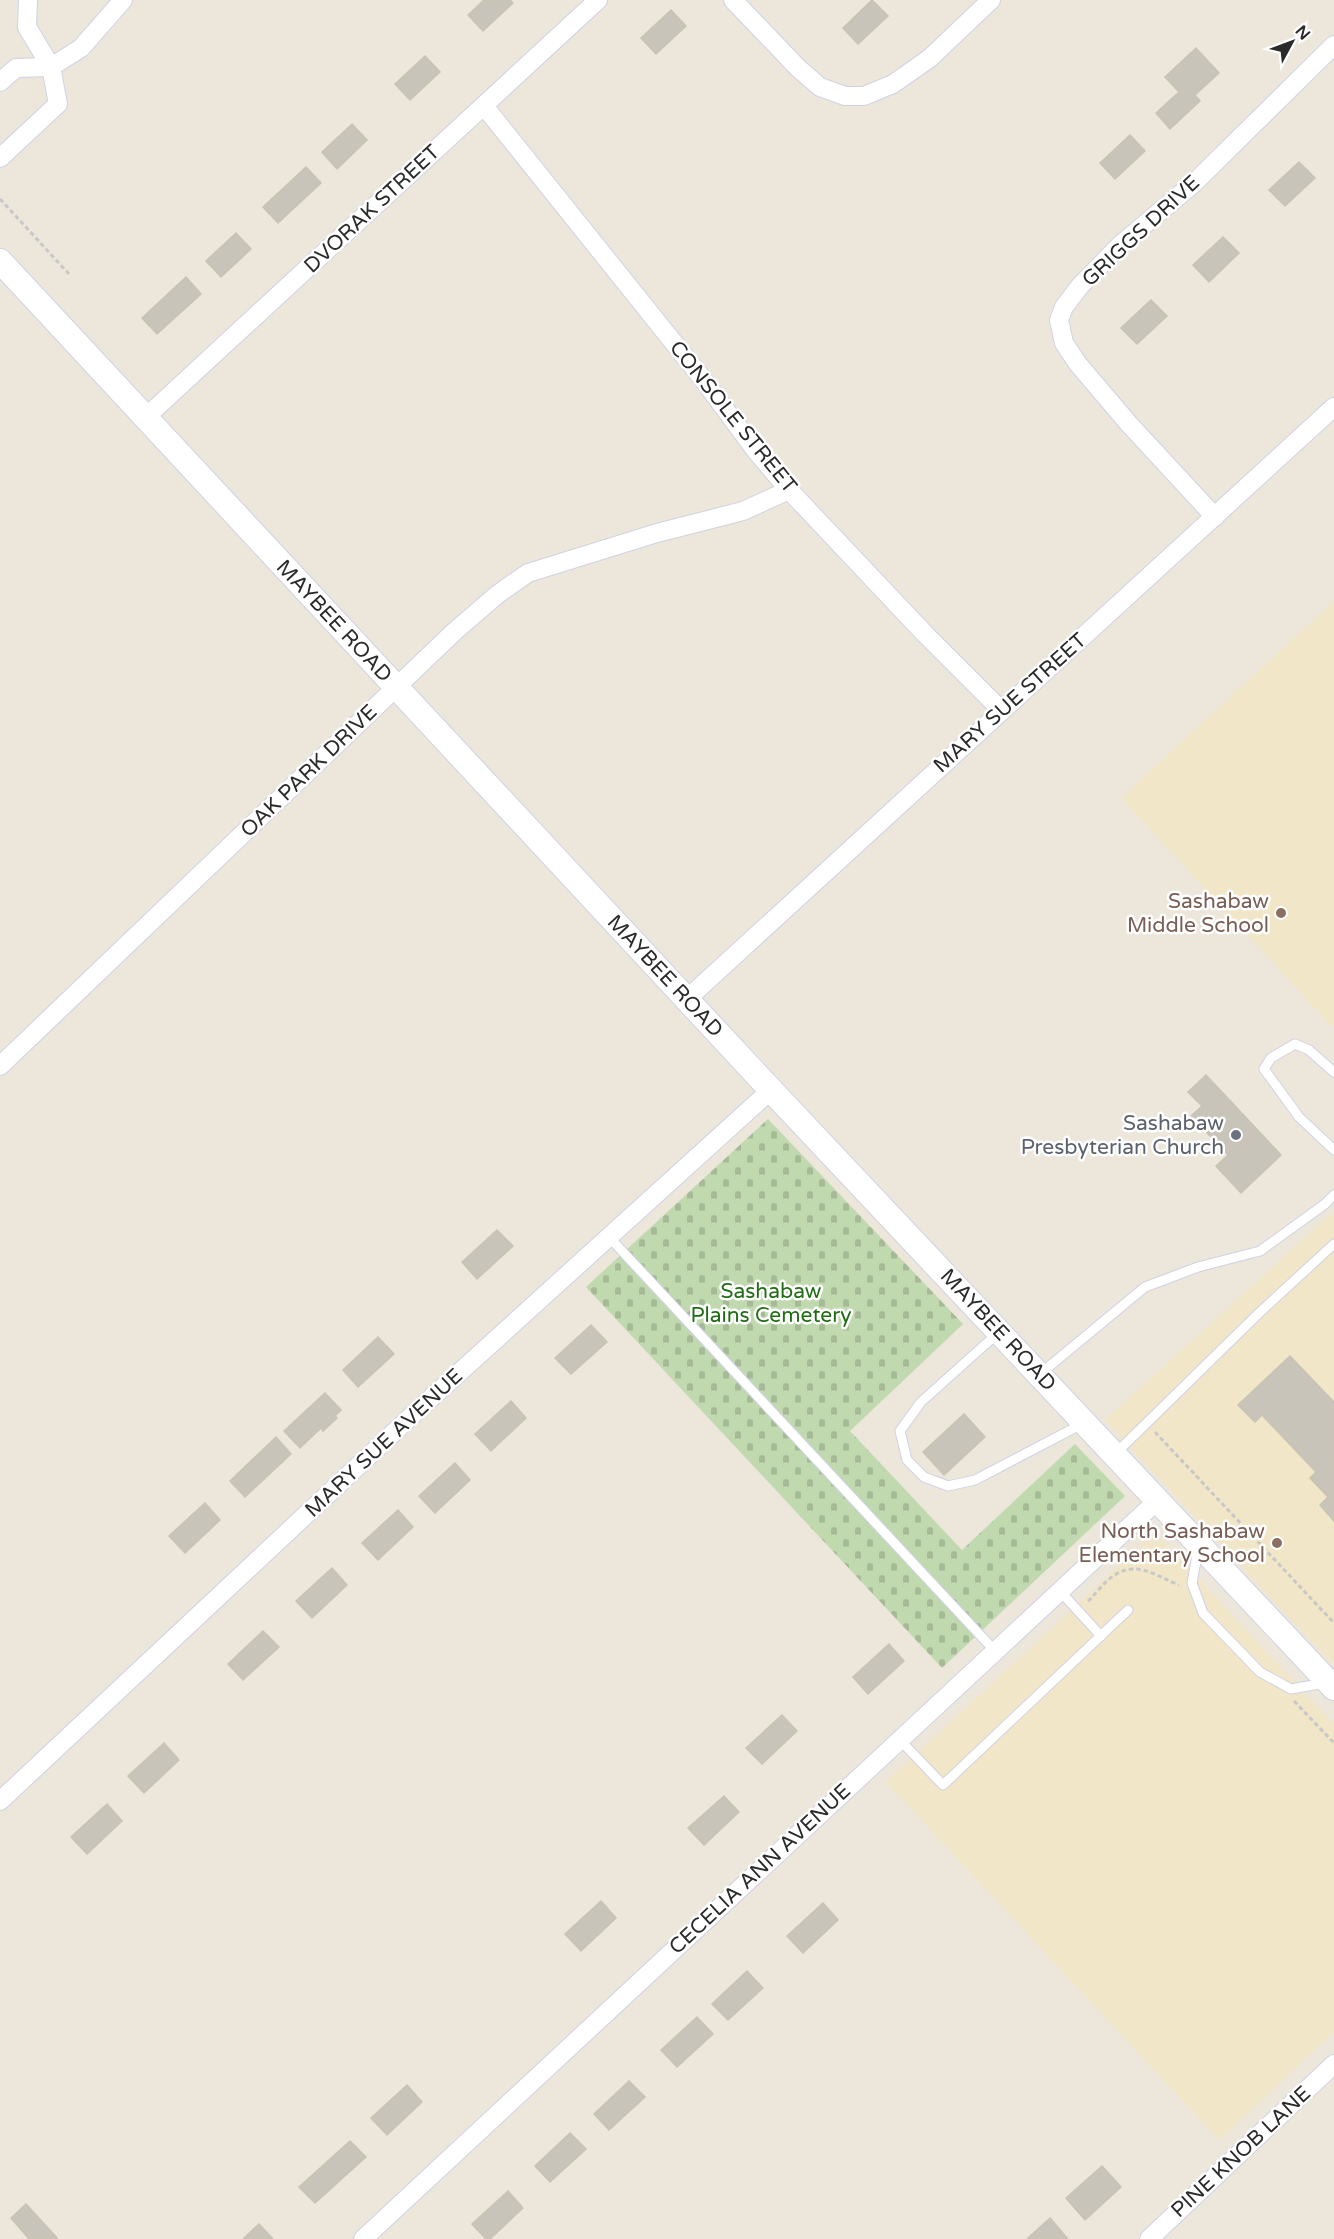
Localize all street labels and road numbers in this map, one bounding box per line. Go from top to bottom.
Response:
street label: DVORAK STREET [299,140,445,278]
street label: GRIGGS DRIVE [1077,170,1205,292]
street label: CONSOLE STREET [664,336,802,498]
street label: MAYBEE ROAD [271,555,397,687]
street label: MARY SUE STREET [928,628,1092,778]
street label: OAK PARK DRIVE [236,700,382,842]
street label: MAYBEE ROAD [602,910,728,1042]
street label: MAYBEE ROAD [935,1264,1061,1396]
street label: MARY SUE AVENUE [300,1363,468,1523]
street label: CECELIA ANN AVENUE [664,1778,856,1960]
street label: PINE KNOB LANE [1166,2081,1316,2223]

